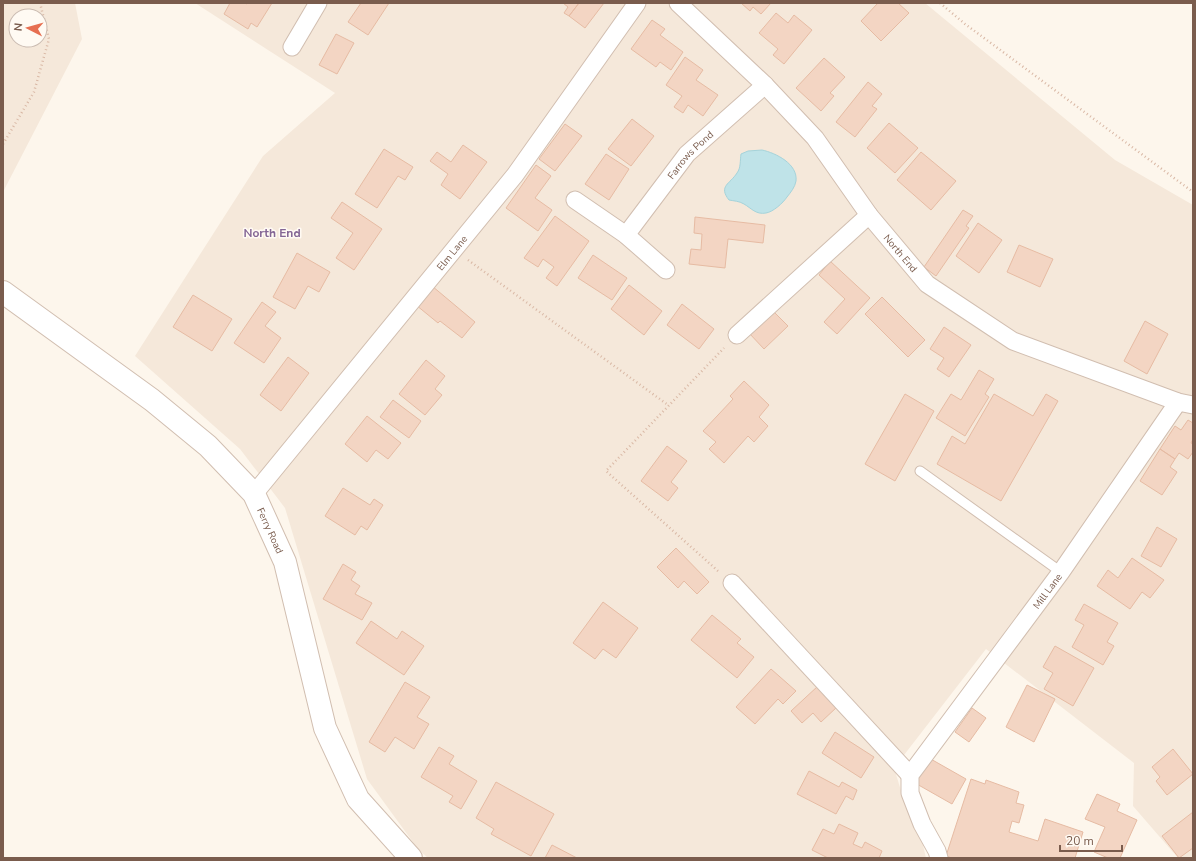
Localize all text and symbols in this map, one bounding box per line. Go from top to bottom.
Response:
north arrow [8,8,48,48]
text: N [11,22,26,32]
street label: Farrows Pond [664,128,717,182]
district label: North End [243,225,301,241]
street label: North End [880,231,920,276]
street label: Elm Lane [434,233,471,274]
street label: Ferry Road [253,506,286,556]
street label: Mill Lane [1030,571,1066,612]
scale bar [1060,827,1122,853]
text: 20 m [1066,833,1094,849]

